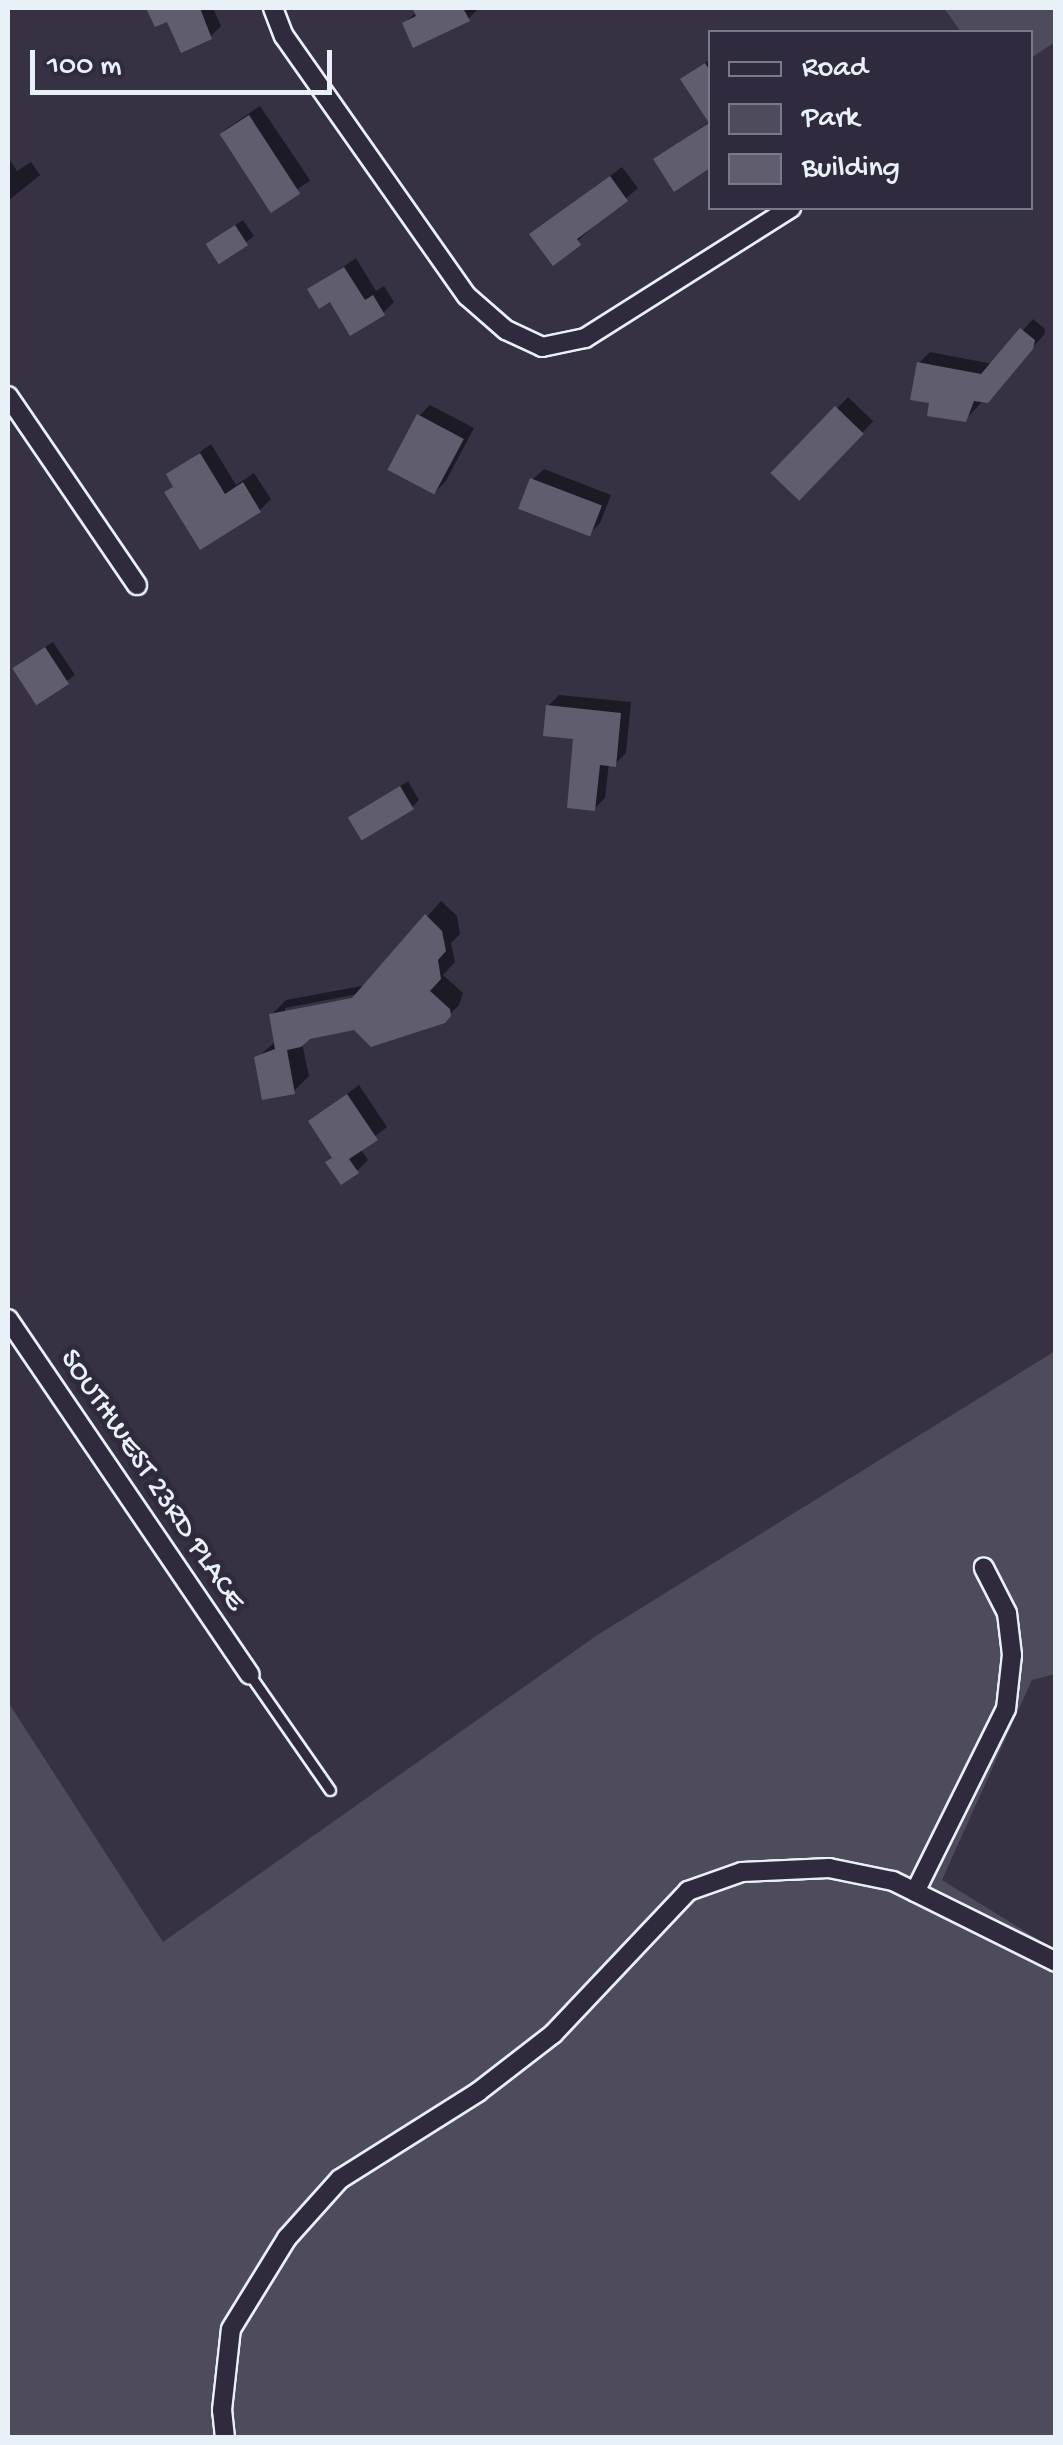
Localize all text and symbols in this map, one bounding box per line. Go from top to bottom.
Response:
scale bar [35,30,338,92]
legend [708,30,1033,210]
text: 100 m [47,50,122,85]
text: Road [802,52,868,87]
text: Park [802,102,859,137]
text: Building [802,152,900,187]
street label: SOUTHWEST 23RD PLACE [50,1343,252,1619]

